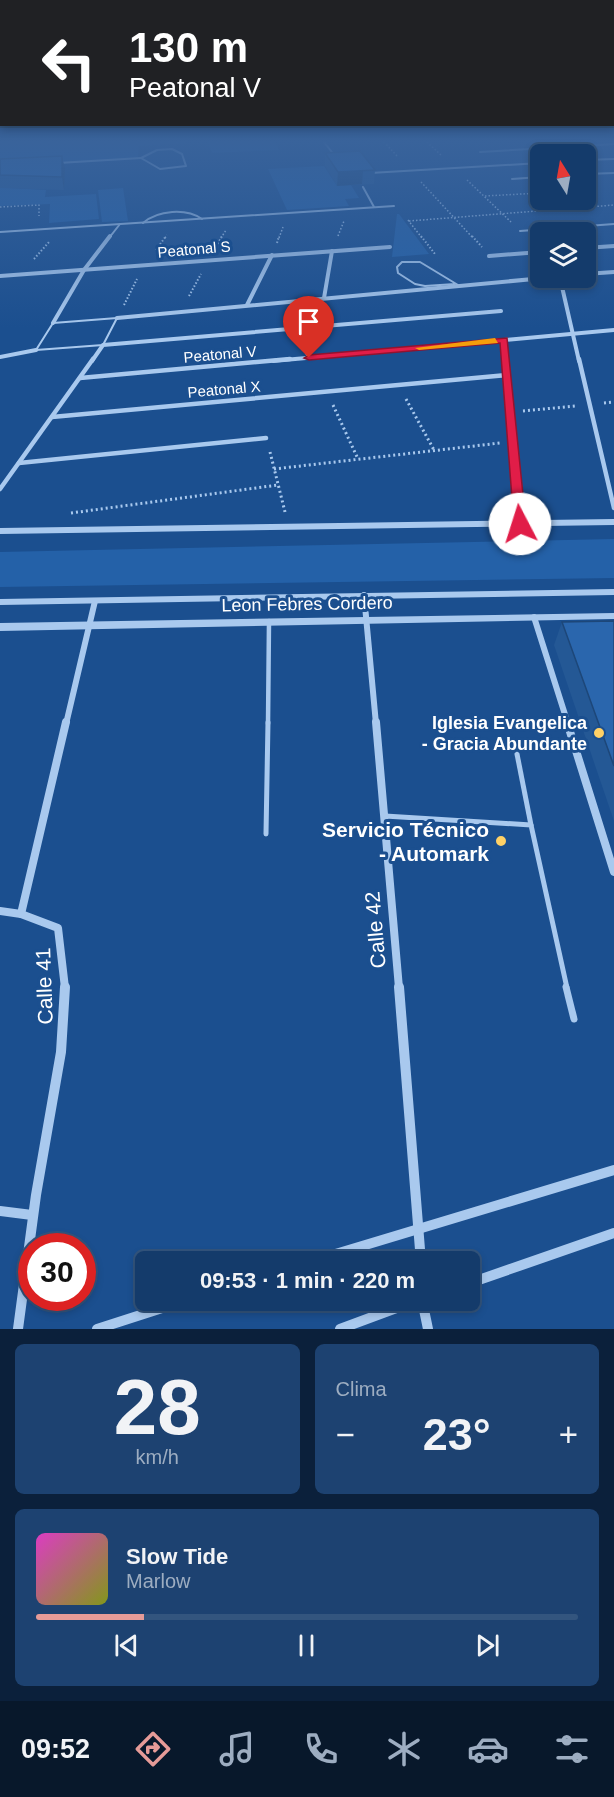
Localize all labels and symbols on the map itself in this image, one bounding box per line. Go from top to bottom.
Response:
north arrow [530,144,596,210]
street label: Peatonal S [157,237,231,261]
pin [283,296,334,358]
street label: Peatonal V [183,342,257,366]
street label: Peatonal X [187,377,261,401]
position arrow [488,492,552,556]
street label: Leon Febres Cordero [221,593,393,615]
place label: Iglesia Evangelica - Gracia Abundante [422,713,588,754]
marker: Iglesia Evangelica - Gracia Abundante [592,726,606,740]
place label: Servicio Técnico - Automark [322,818,489,865]
marker: Servicio Técnico - Automark [494,834,508,848]
street label: Calle 42 [360,891,390,969]
street label: Calle 41 [31,947,57,1025]
speed limit sign: 30 [18,1233,96,1311]

